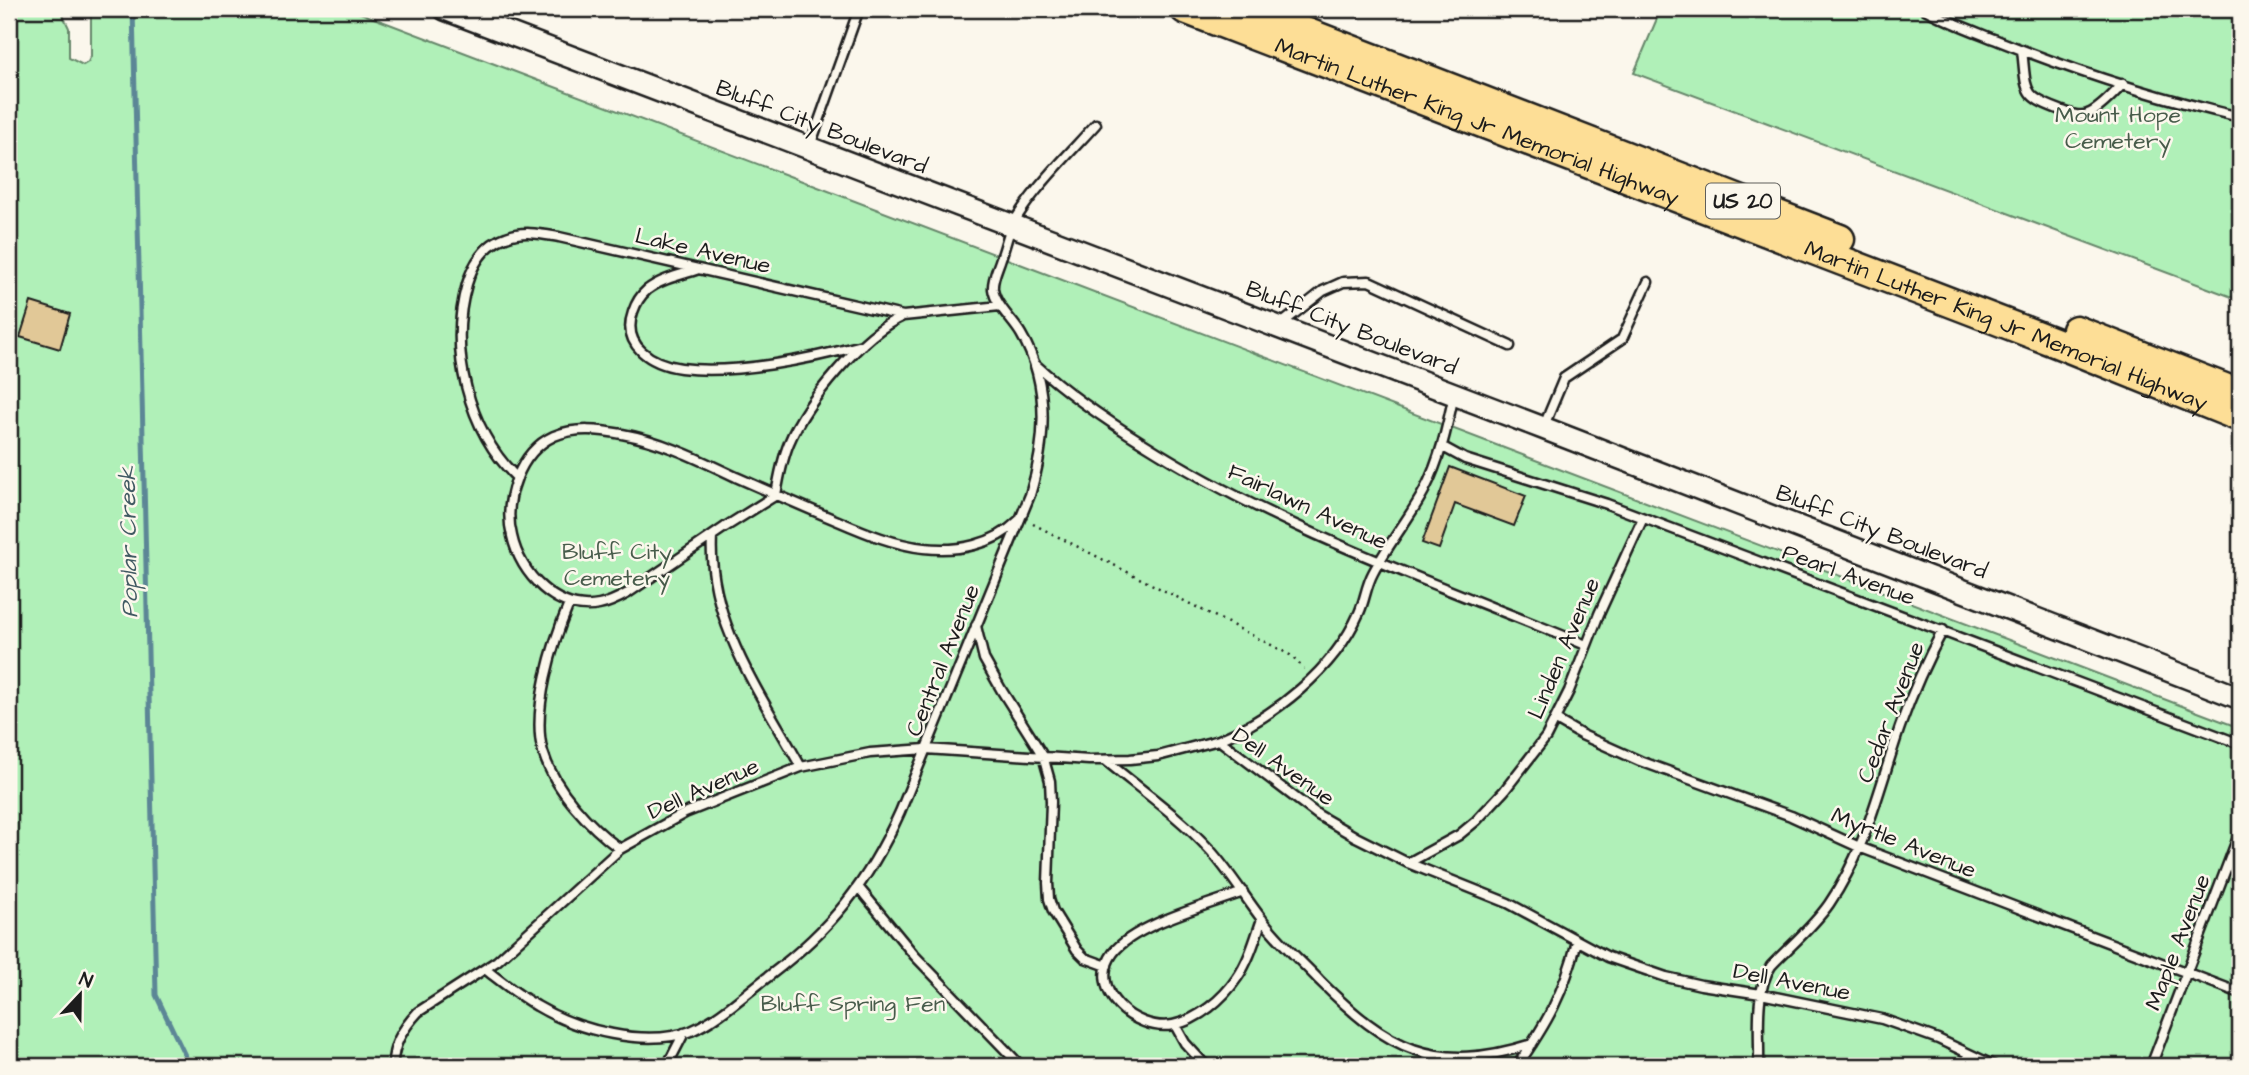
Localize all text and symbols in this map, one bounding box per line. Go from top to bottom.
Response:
street label: Martin Luther King Jr Memorial Highway [1270,30,1684,215]
street label: Bluff City Boulevard [711,72,932,183]
park label: Mount Hope Cemetery [2055,99,2181,158]
road number: US 20 [1706,184,1780,218]
street label: Lake Avenue [632,220,774,282]
street label: Martin Luther King Jr Memorial Highway [1800,233,2213,420]
street label: Bluff City Boulevard [1241,273,1462,384]
street label: Fairlawn Avenue [1222,456,1393,558]
water label: Poplar Creek [111,464,147,618]
street label: Bluff City Boulevard [1771,477,1992,588]
park label: Bluff City Cemetery [562,536,672,595]
street label: Pearl Avenue [1778,536,1919,614]
street label: Linden Avenue [1520,573,1608,724]
street label: Central Avenue [898,580,988,741]
street label: Cedar Avenue [1849,637,1933,788]
street label: Dell Avenue [1226,720,1341,814]
street label: Dell Avenue [643,750,764,828]
street label: Myrtle Avenue [1826,799,1981,887]
street label: Maple Avenue [2137,870,2219,1015]
street label: Dell Avenue [1731,955,1853,1009]
north arrow [46,960,116,1030]
text: N [75,966,96,995]
park label: Bluff Spring Fen [761,988,945,1021]

